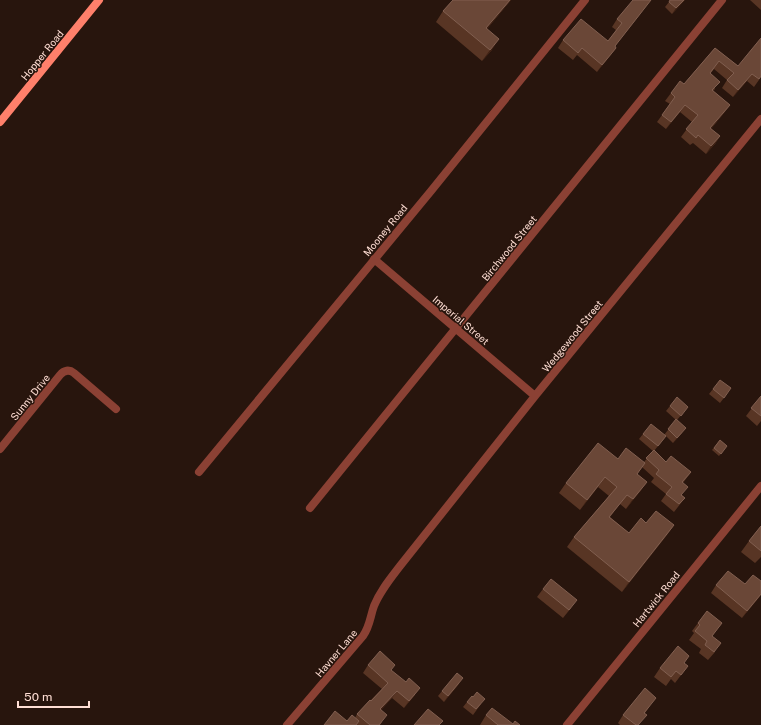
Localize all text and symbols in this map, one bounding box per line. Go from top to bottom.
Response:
street label: Hopper Road [18,28,66,82]
street label: Mooney Road [361,202,409,258]
street label: Birchwood Street [479,213,539,283]
street label: Imperial Street [430,293,492,347]
street label: Wedgewood Street [539,298,605,374]
street label: Sunny Drive [8,371,52,422]
street label: Hartwick Road [630,569,682,629]
street label: Havner Lane [313,627,360,679]
scale bar [18,683,89,709]
text: 50 m [24,690,52,704]

